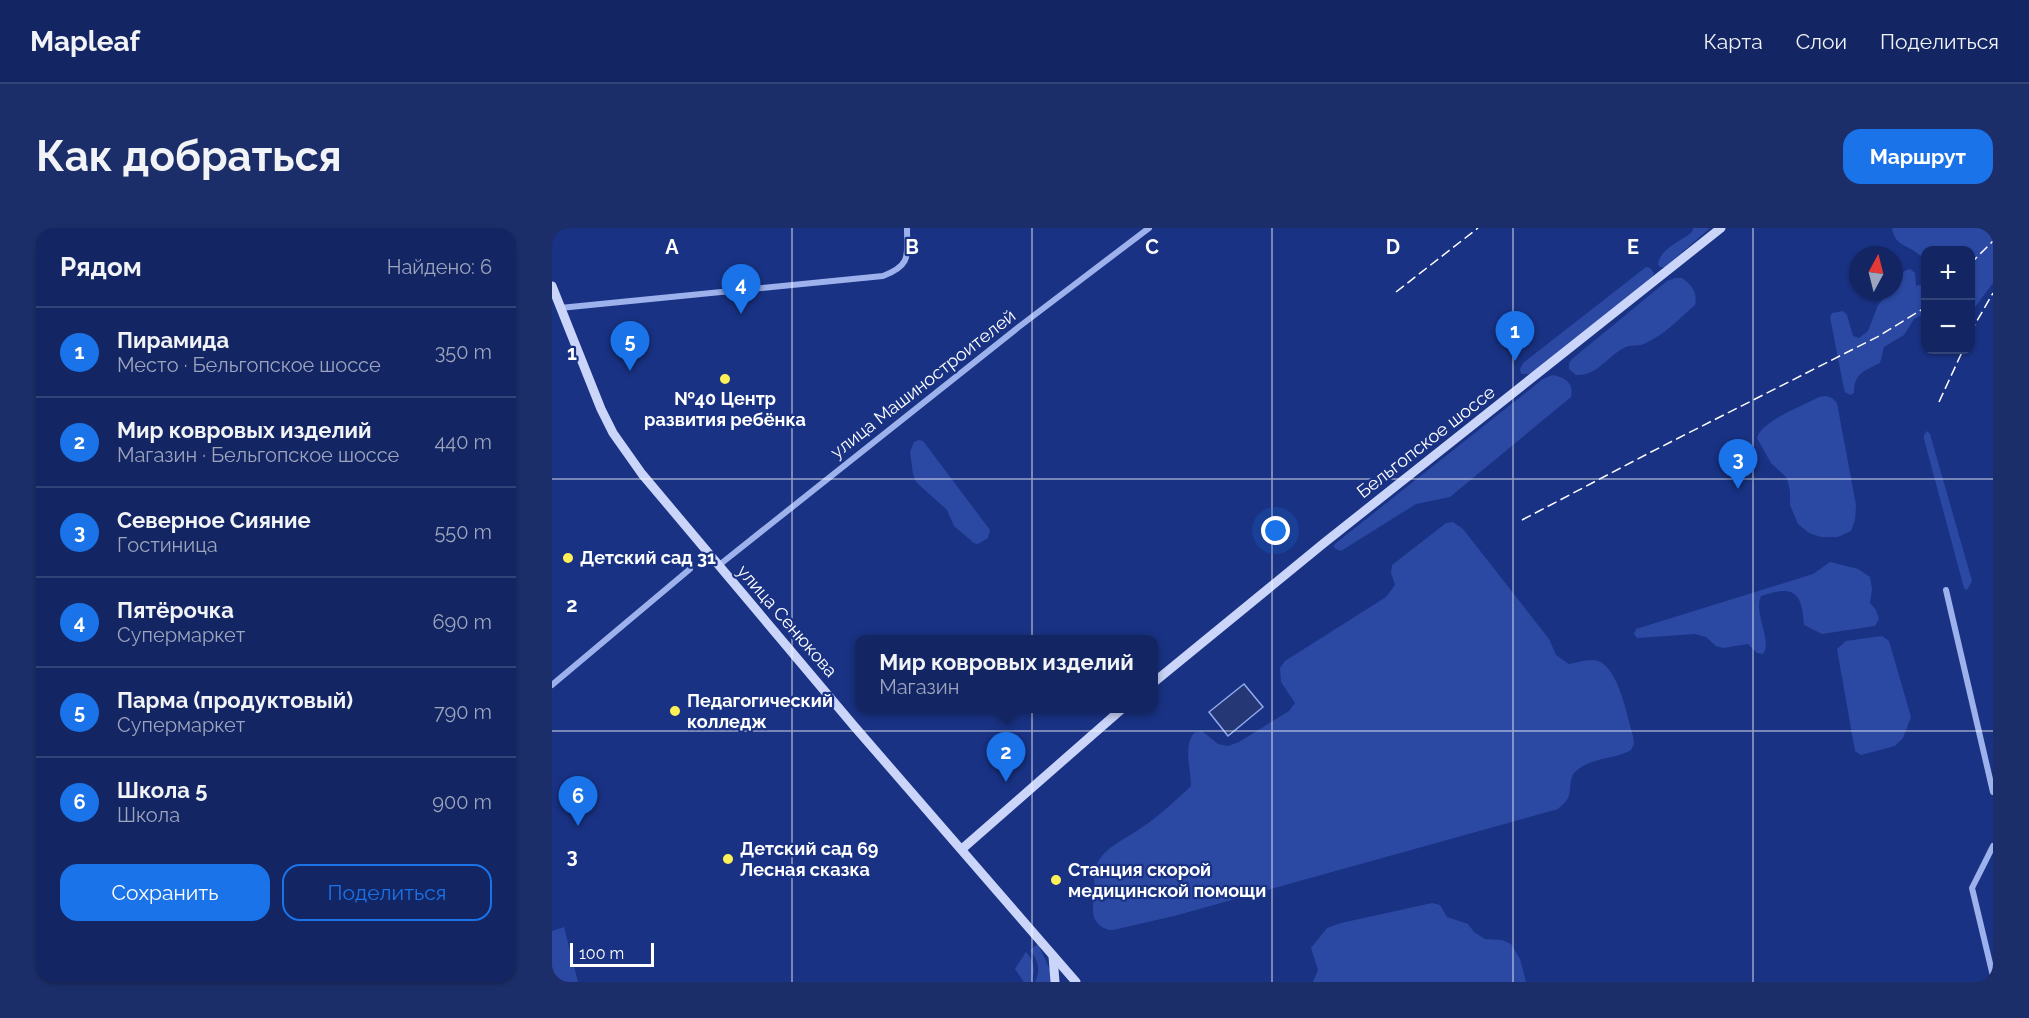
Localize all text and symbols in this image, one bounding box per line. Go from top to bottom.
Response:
text: Mapleaf [30,25,140,58]
text: Карта [1704,29,1763,54]
text: Слои [1796,29,1847,54]
text: Поделиться [1880,29,1999,54]
button: Маршрут [1843,129,1993,184]
text: Как добраться [36,132,342,181]
text: A [665,235,679,259]
text: B [905,235,919,259]
text: C [1145,235,1159,259]
text: D [1386,235,1400,259]
text: E [1627,235,1639,259]
north arrow [1849,246,1903,300]
map controls [1921,246,1975,354]
button: + [1921,246,1975,300]
text: Рядом [60,252,142,282]
text: Найдено: 6 [387,255,492,279]
pin: 4 [722,264,760,314]
button: − [1921,300,1975,354]
street label: улица Машиностроителей [826,305,1019,462]
pin: 1 [1496,312,1534,361]
pin: 5 [610,322,650,371]
text: Пирамида [117,327,229,353]
text: 1 [75,340,84,364]
text: 350 m [435,340,492,364]
text: 1 [567,341,577,365]
text: Место · Бельгопское шоссе [117,353,381,377]
marker: №40 Центр развития ребёнка [718,372,732,386]
street label: Бельгопское шоссе [1352,381,1499,502]
place label: №40 Центр развития ребёнка [644,388,806,430]
text: Мир ковровых изделий [117,417,371,443]
text: 2 [74,430,85,454]
text: 440 m [434,430,492,454]
pin: 3 [1718,440,1758,489]
text: Магазин · Бельгопское шоссе [117,443,399,467]
text: Северное Сияние [117,507,311,533]
your location [1261,516,1290,545]
text: 3 [74,520,85,544]
text: 550 m [434,520,492,544]
text: Гостиница [117,533,218,557]
place label: Детский сад 31 [580,547,716,568]
marker: Детский сад 31 [561,551,575,565]
street label: улица Сенюкова [733,560,842,681]
text: 2 [566,593,578,617]
text: Пятёрочка [117,597,234,623]
text: 4 [74,610,85,634]
text: 690 m [433,610,492,634]
text: Супермаркет [117,623,245,647]
popup [855,635,1158,713]
text: Мир ковровых изделий [879,649,1134,675]
text: Магазин [879,675,959,699]
text: Парма (продуктовый) [117,687,353,713]
place label: Педагогический колледж [687,690,833,732]
text: 5 [74,700,85,724]
text: 790 m [434,700,492,724]
marker: Педагогический колледж [668,704,682,718]
text: Супермаркет [117,713,245,737]
pin: 2 [986,732,1026,782]
pin: 6 [558,776,598,826]
text: Школа 5 [117,777,207,803]
text: 6 [73,790,86,814]
text: 900 m [432,790,492,814]
text: Школа [117,803,180,827]
place label: Детский сад 69 Лесная сказка [740,838,878,880]
text: 3 [566,844,578,868]
marker: Детский сад 69 Лесная сказка [721,852,735,866]
place label: Станция скорой медицинской помощи [1068,859,1266,901]
button: Сохранить [60,864,270,921]
button: Поделиться [282,864,492,921]
marker: Станция скорой медицинской помощи [1049,873,1063,887]
scale bar [570,940,654,968]
text: 100 m [579,944,624,963]

